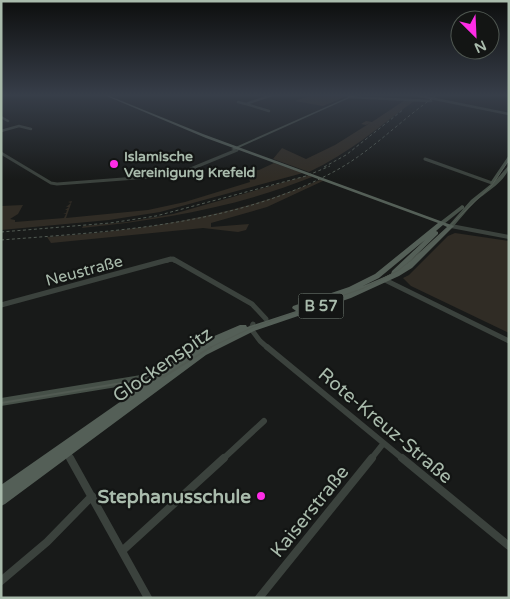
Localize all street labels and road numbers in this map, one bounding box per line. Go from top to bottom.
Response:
street label: Neustraße [43,251,125,291]
road number: B 57 [298,294,344,318]
street label: Glockenspitz [109,323,216,407]
street label: Rote-Kreuz-Straße [314,363,457,488]
street label: Kaiserstraße [266,461,354,562]

